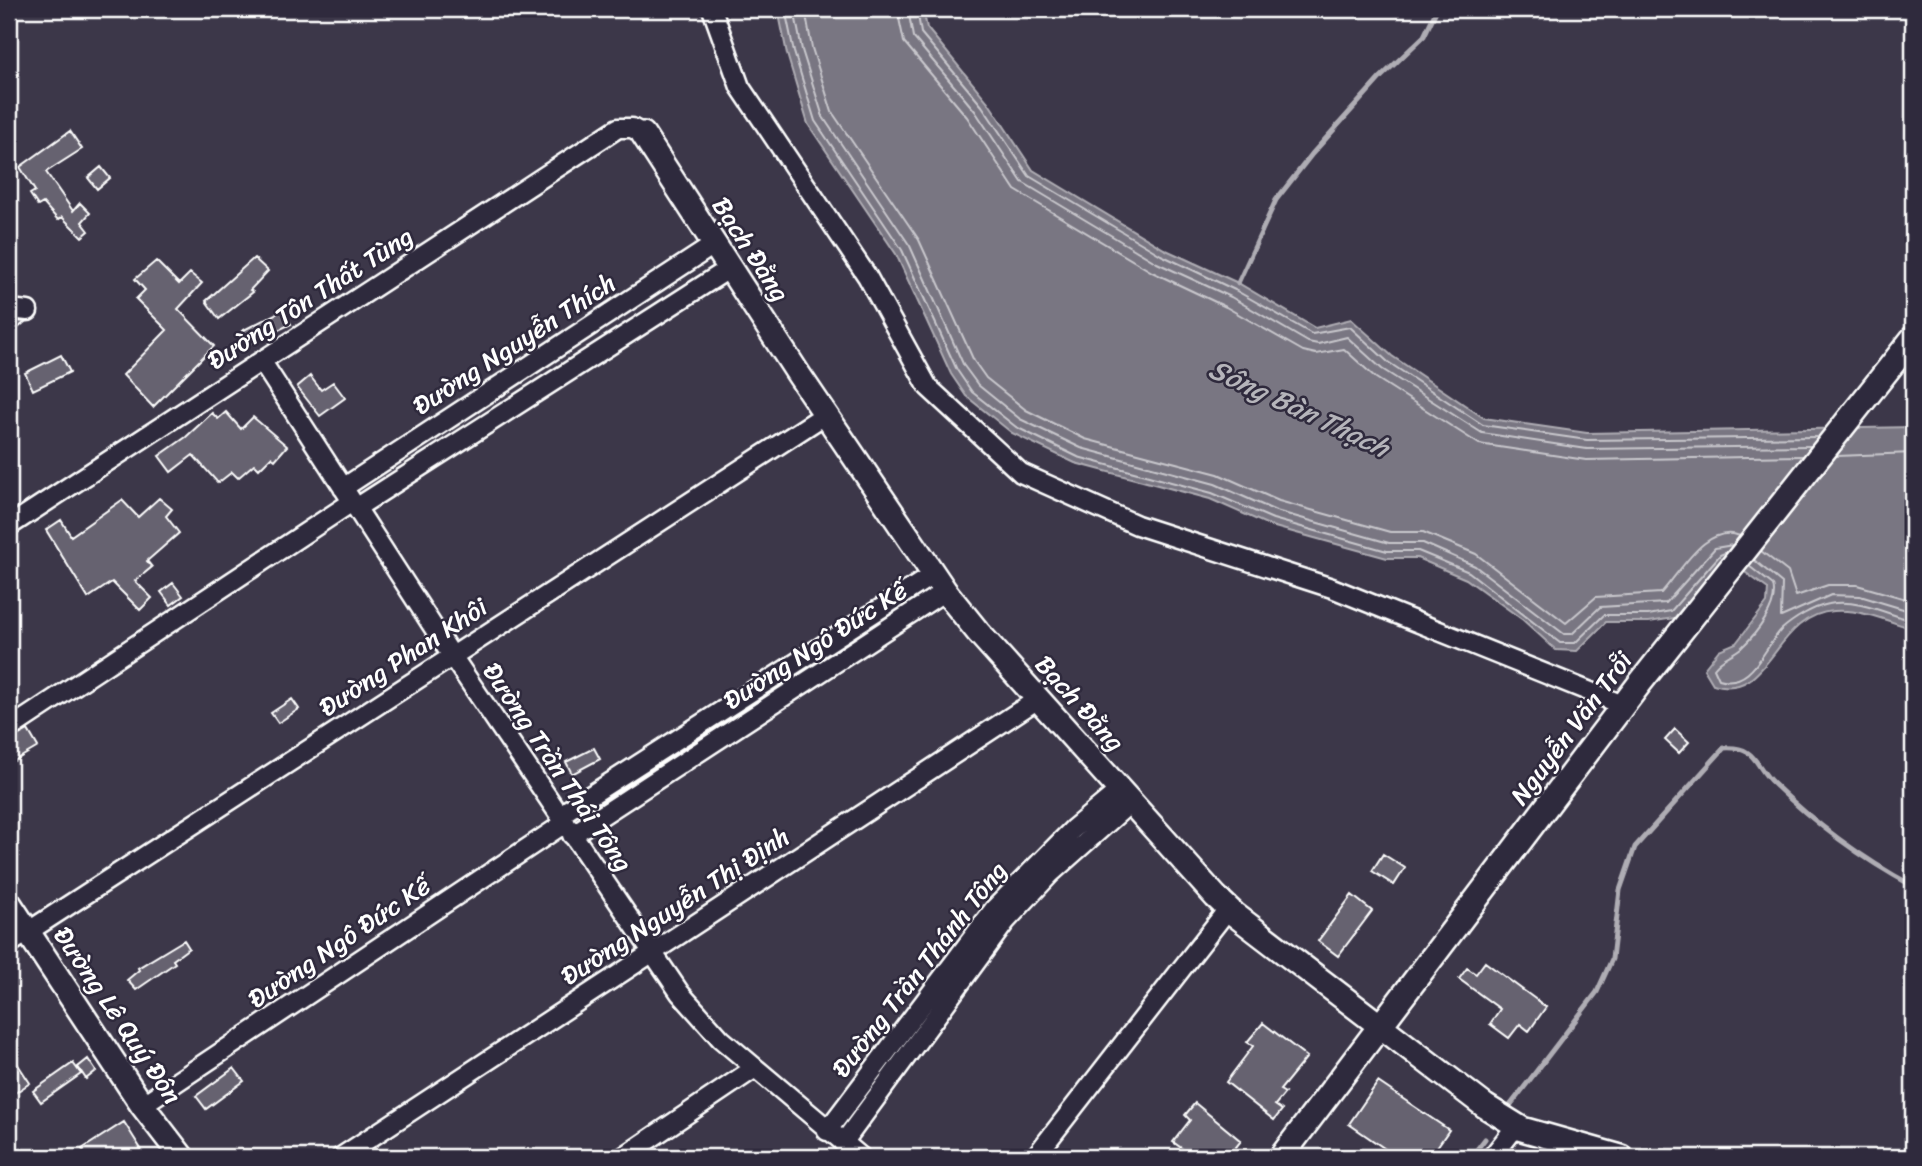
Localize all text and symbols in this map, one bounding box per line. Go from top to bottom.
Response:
street label: Bạch Đằng [699,187,803,311]
street label: Đường Tôn Thất Tùng [197,214,423,382]
street label: Đường Nguyễn Thích [403,261,625,427]
water label: Sông Bàn Thạch [1201,345,1399,472]
street label: Đường Ngô Đức Kế [713,566,920,722]
street label: Đường Phan Khôi [309,584,498,729]
street label: Nguyễn Văn Trỗi [1497,640,1645,815]
street label: Bạch Đằng [1023,644,1137,762]
street label: Đường Trần Thái Tông [470,652,646,882]
street label: Đường Nguyễn Thị Định [551,814,799,998]
street label: Đường Trần Thánh Tông [819,850,1019,1088]
street label: Đường Ngô Đức Kế [238,861,443,1021]
street label: Đường Lê Quý Đôn [41,916,195,1114]

